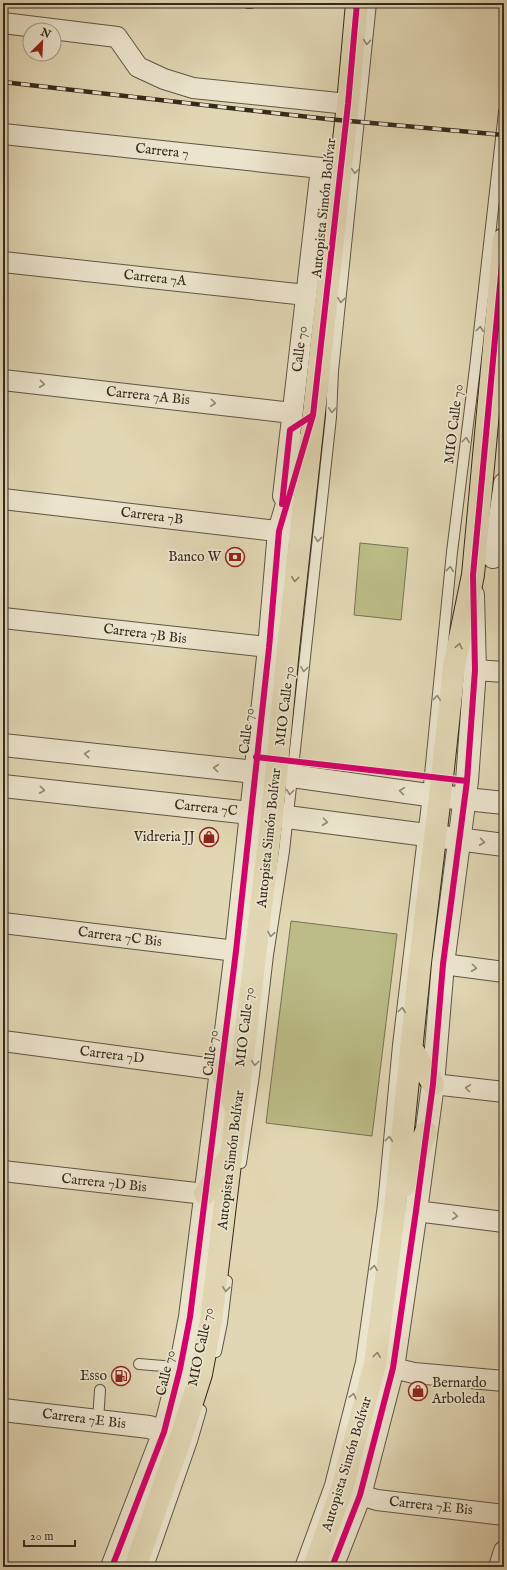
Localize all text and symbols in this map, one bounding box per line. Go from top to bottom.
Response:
north arrow [22,22,62,62]
text: N [38,25,53,42]
one-way arrow [363,39,372,45]
street label: Autopista Simón Bolívar [308,137,340,280]
street label: Carrera 7 [134,139,190,163]
one-way arrow [350,168,359,174]
street label: Carrera 7A [123,266,188,290]
one-way arrow [337,297,346,304]
street label: Calle 70 [288,325,312,373]
one-way arrow [475,326,484,332]
one-way arrow [39,379,45,388]
street label: Carrera 7A Bis [105,383,191,409]
street label: MIO Calle 70 [440,383,468,465]
one-way arrow [210,399,216,408]
one-way arrow [327,407,336,413]
one-way arrow [461,437,470,443]
street label: Carrera 7B [120,503,184,529]
one-way arrow [314,536,323,542]
bank icon: Banco W [224,546,246,568]
place label: Banco W [168,548,222,566]
one-way arrow [446,566,455,572]
one-way arrow [291,576,300,582]
street label: Carrera 7B Bis [102,620,188,648]
one-way arrow [454,643,462,649]
street label: MIO Calle 70 [271,665,299,747]
one-way arrow [300,666,309,672]
one-way arrow [432,695,441,702]
street label: Calle 70 [235,707,259,755]
one-way arrow [84,750,90,759]
one-way arrow [213,764,219,773]
street label: Autopista Simón Bolívar [253,767,285,910]
one-way arrow [39,786,45,795]
one-way arrow [399,787,405,796]
one-way arrow [286,789,295,795]
street label: Carrera 7C [173,796,239,820]
one-way arrow [322,817,328,826]
shop icon: Vidreria JJ [198,826,220,848]
place label: Vidreria JJ [133,828,195,846]
one-way arrow [479,837,485,846]
street label: Carrera 7C Bis [77,923,163,951]
one-way arrow [267,931,276,937]
one-way arrow [471,963,477,972]
street label: MIO Calle 70 [231,986,259,1068]
one-way arrow [397,1007,406,1013]
street label: Calle 70 [199,1029,223,1077]
street label: Carrera 7D [79,1042,145,1068]
one-way arrow [251,1060,260,1066]
one-way arrow [465,1084,471,1093]
street label: Autopista Simón Bolívar [213,1089,248,1232]
one-way arrow [384,1136,393,1142]
street label: Carrera 7D Bis [60,1170,148,1196]
one-way arrow [452,1211,458,1220]
one-way arrow [369,1265,378,1271]
one-way arrow [222,1286,231,1293]
street label: MIO Calle 70 [184,1306,218,1388]
street label: Calle 70 [152,1348,180,1398]
one-way arrow [372,1352,381,1358]
fuel station icon: Esso [110,1365,132,1387]
place label: Esso [80,1367,107,1385]
place label: Bernardo Arboleda [431,1374,487,1408]
shop icon: Bernardo Arboleda [407,1380,429,1402]
one-way arrow [348,1393,356,1399]
street label: Autopista Simón Bolívar [318,1394,376,1535]
street label: Carrera 7E Bis [41,1405,127,1433]
street label: Carrera 7E Bis [388,1493,474,1519]
scale bar [24,1522,75,1548]
text: 20 m [30,1529,53,1544]

